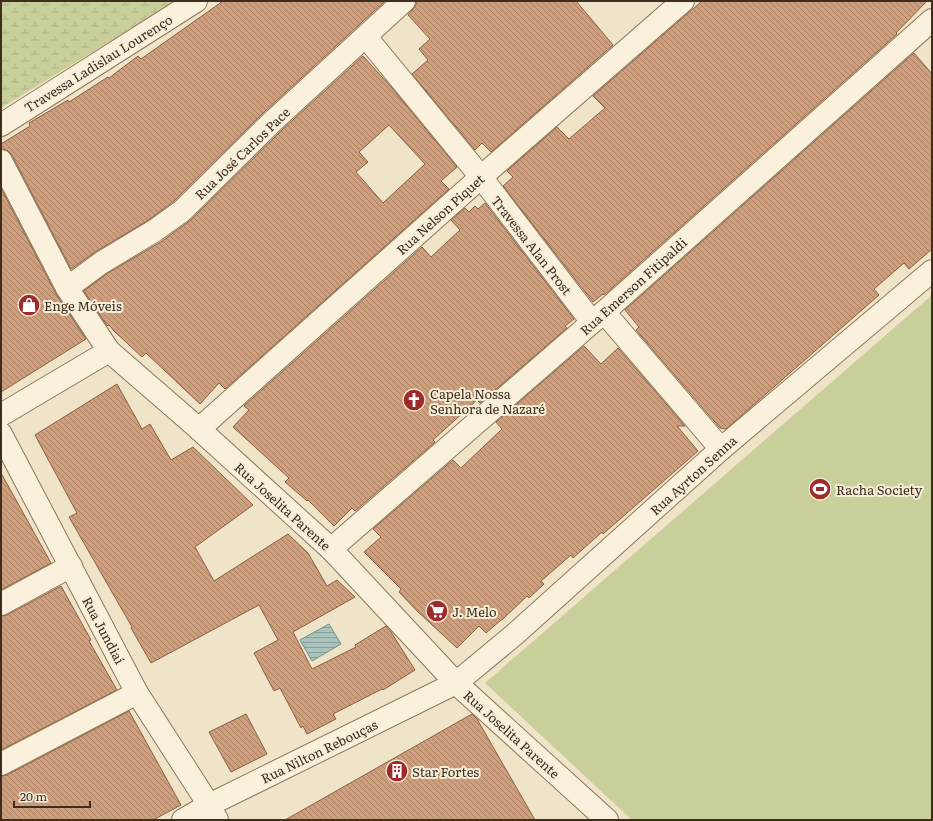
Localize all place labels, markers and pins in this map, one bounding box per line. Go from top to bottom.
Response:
shop icon: Enge Móveis [16,292,42,318]
place label: Enge Móveis [44,296,122,315]
place label: Capela Nossa Senhora de Nazaré [430,384,545,418]
church icon: Capela Nossa Senhora de Nazaré [401,387,427,413]
sports icon: Racha Society [807,476,833,502]
place label: Racha Society [836,480,923,499]
supermarket icon: J. Melo [424,598,450,624]
place label: J. Melo [452,602,497,621]
building icon: Star Fortes [384,758,410,784]
place label: Star Fortes [412,762,479,781]

